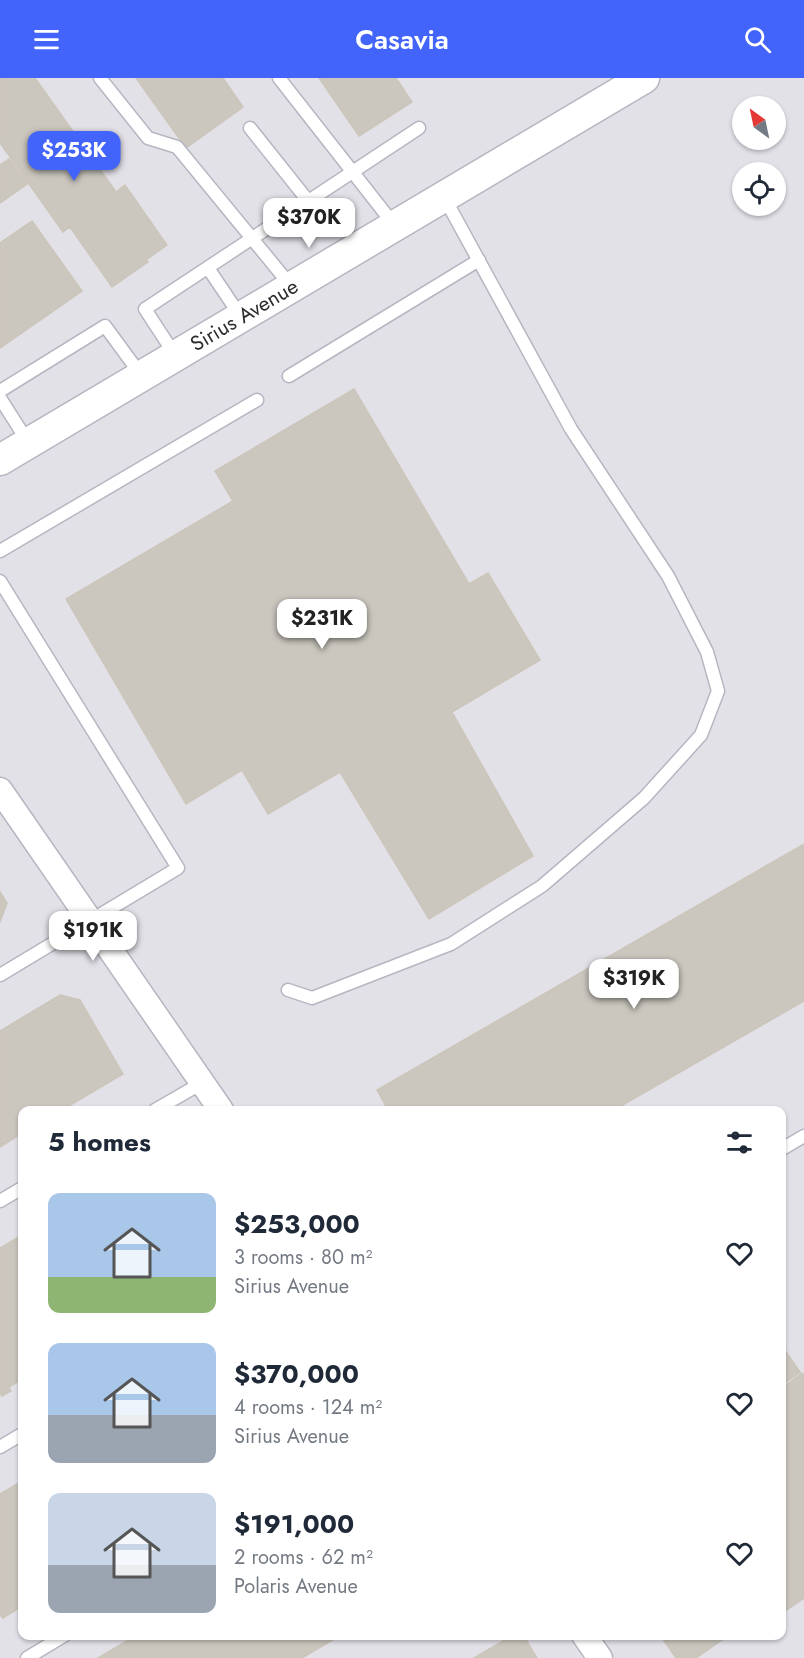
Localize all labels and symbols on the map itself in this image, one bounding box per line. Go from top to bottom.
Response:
north arrow [732,96,786,150]
pin: $253K [32,131,116,182]
pin: $370K [267,198,351,249]
street label: Sirius Avenue [185,271,304,359]
pin: $231K [280,599,364,650]
pin: $191K [51,911,135,962]
pin: $319K [592,959,676,1010]

